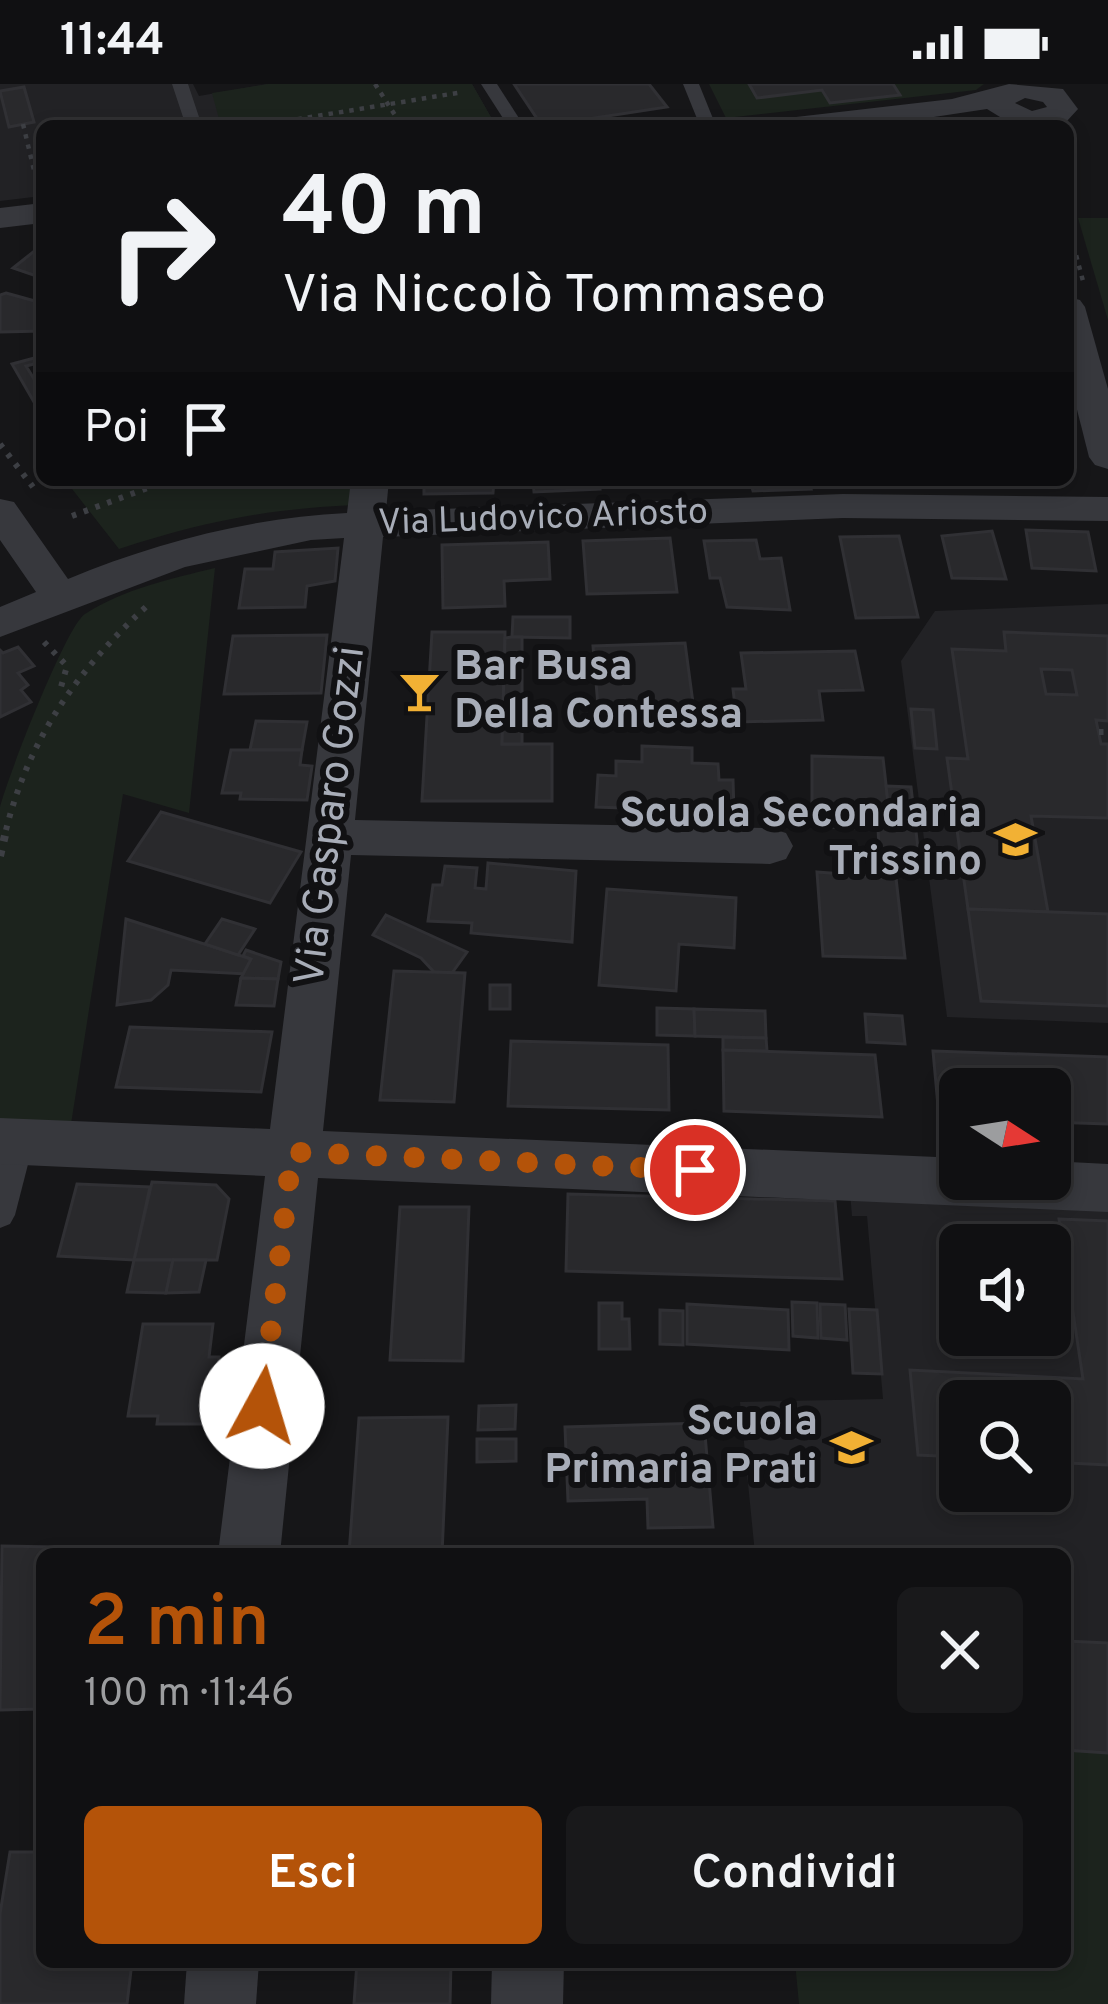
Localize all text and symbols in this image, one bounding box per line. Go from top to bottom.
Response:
text: 11:44 [60,14,165,71]
text: 40 m [282,159,486,265]
icon: right [84,168,240,324]
text: Via Niccolò Tommaseo [282,263,826,332]
icon: arrive [173,396,239,462]
text: Poi [84,401,149,458]
street label: Via Ludovico Ariosto [377,490,709,548]
place label: Bar Busa Della Contessa [454,642,743,743]
street label: Via Gasparo Gozzi [285,643,379,989]
bar icon: Bar Busa Della Contessa [397,669,443,715]
place label: Scuola Secondaria Trissino [619,789,982,890]
school or university icon: Scuola Secondaria Trissino [993,816,1039,862]
north arrow [939,1068,1071,1200]
map controls [939,1068,1071,1512]
pin [644,1119,746,1221]
icon: arrive [662,1137,728,1203]
button: sound [939,1224,1071,1356]
position arrow [199,1343,325,1469]
button: search [939,1380,1071,1512]
place label: Scuola Primaria Prati [544,1397,818,1498]
school or university icon: Scuola Primaria Prati [829,1424,875,1470]
text: 2 min [84,1580,270,1672]
button: close [897,1587,1023,1713]
text: 100 m · 11:46 [84,1671,294,1720]
button: Esci [84,1806,542,1944]
button: Condividi [566,1806,1023,1944]

